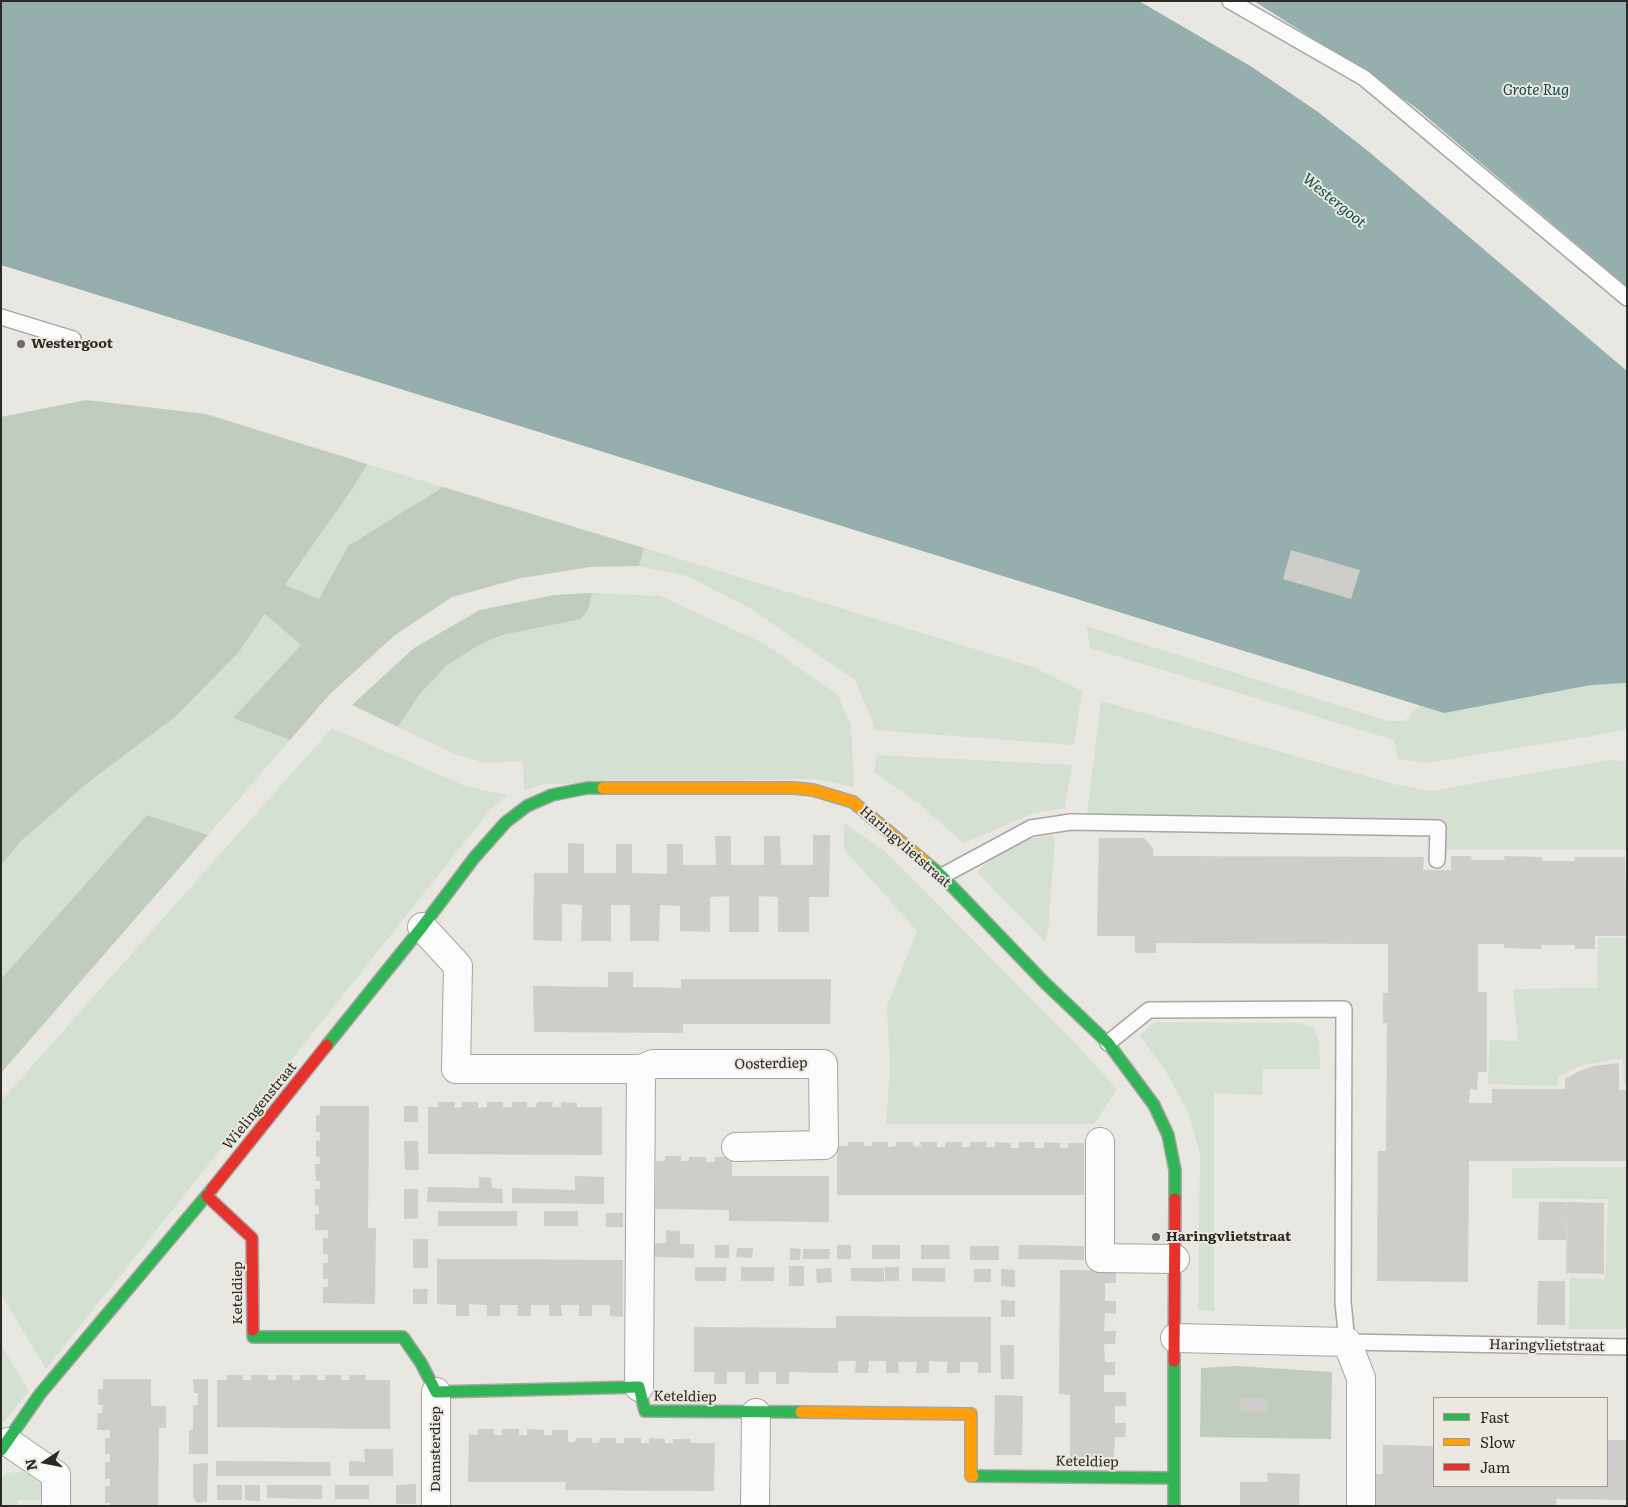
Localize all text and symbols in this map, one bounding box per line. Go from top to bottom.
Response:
water label: Grote Rug [1503,82,1569,100]
water label: Westergoot [1299,170,1369,232]
place label: Westergoot [31,336,113,352]
marker: Westergoot [15,338,27,350]
street label: Haringvlietstraat [856,803,954,891]
street label: Oosterdiep [734,1055,808,1073]
street label: Wielingenstraat [220,1059,300,1153]
place label: Haringvlietstraat [1166,1229,1291,1245]
marker: Haringvlietstraat [1150,1231,1162,1243]
street label: Keteldiep [230,1261,246,1325]
street label: Haringvlietstraat [1489,1337,1605,1355]
street label: Keteldiep [653,1388,717,1406]
legend [1433,1397,1608,1487]
text: Fast [1480,1405,1509,1428]
street label: Damsterdiep [428,1406,444,1492]
text: Slow [1480,1430,1515,1453]
north arrow [20,1437,70,1487]
street label: Keteldiep [1055,1453,1119,1471]
text: Jam [1480,1455,1510,1478]
text: N [19,1457,41,1473]

